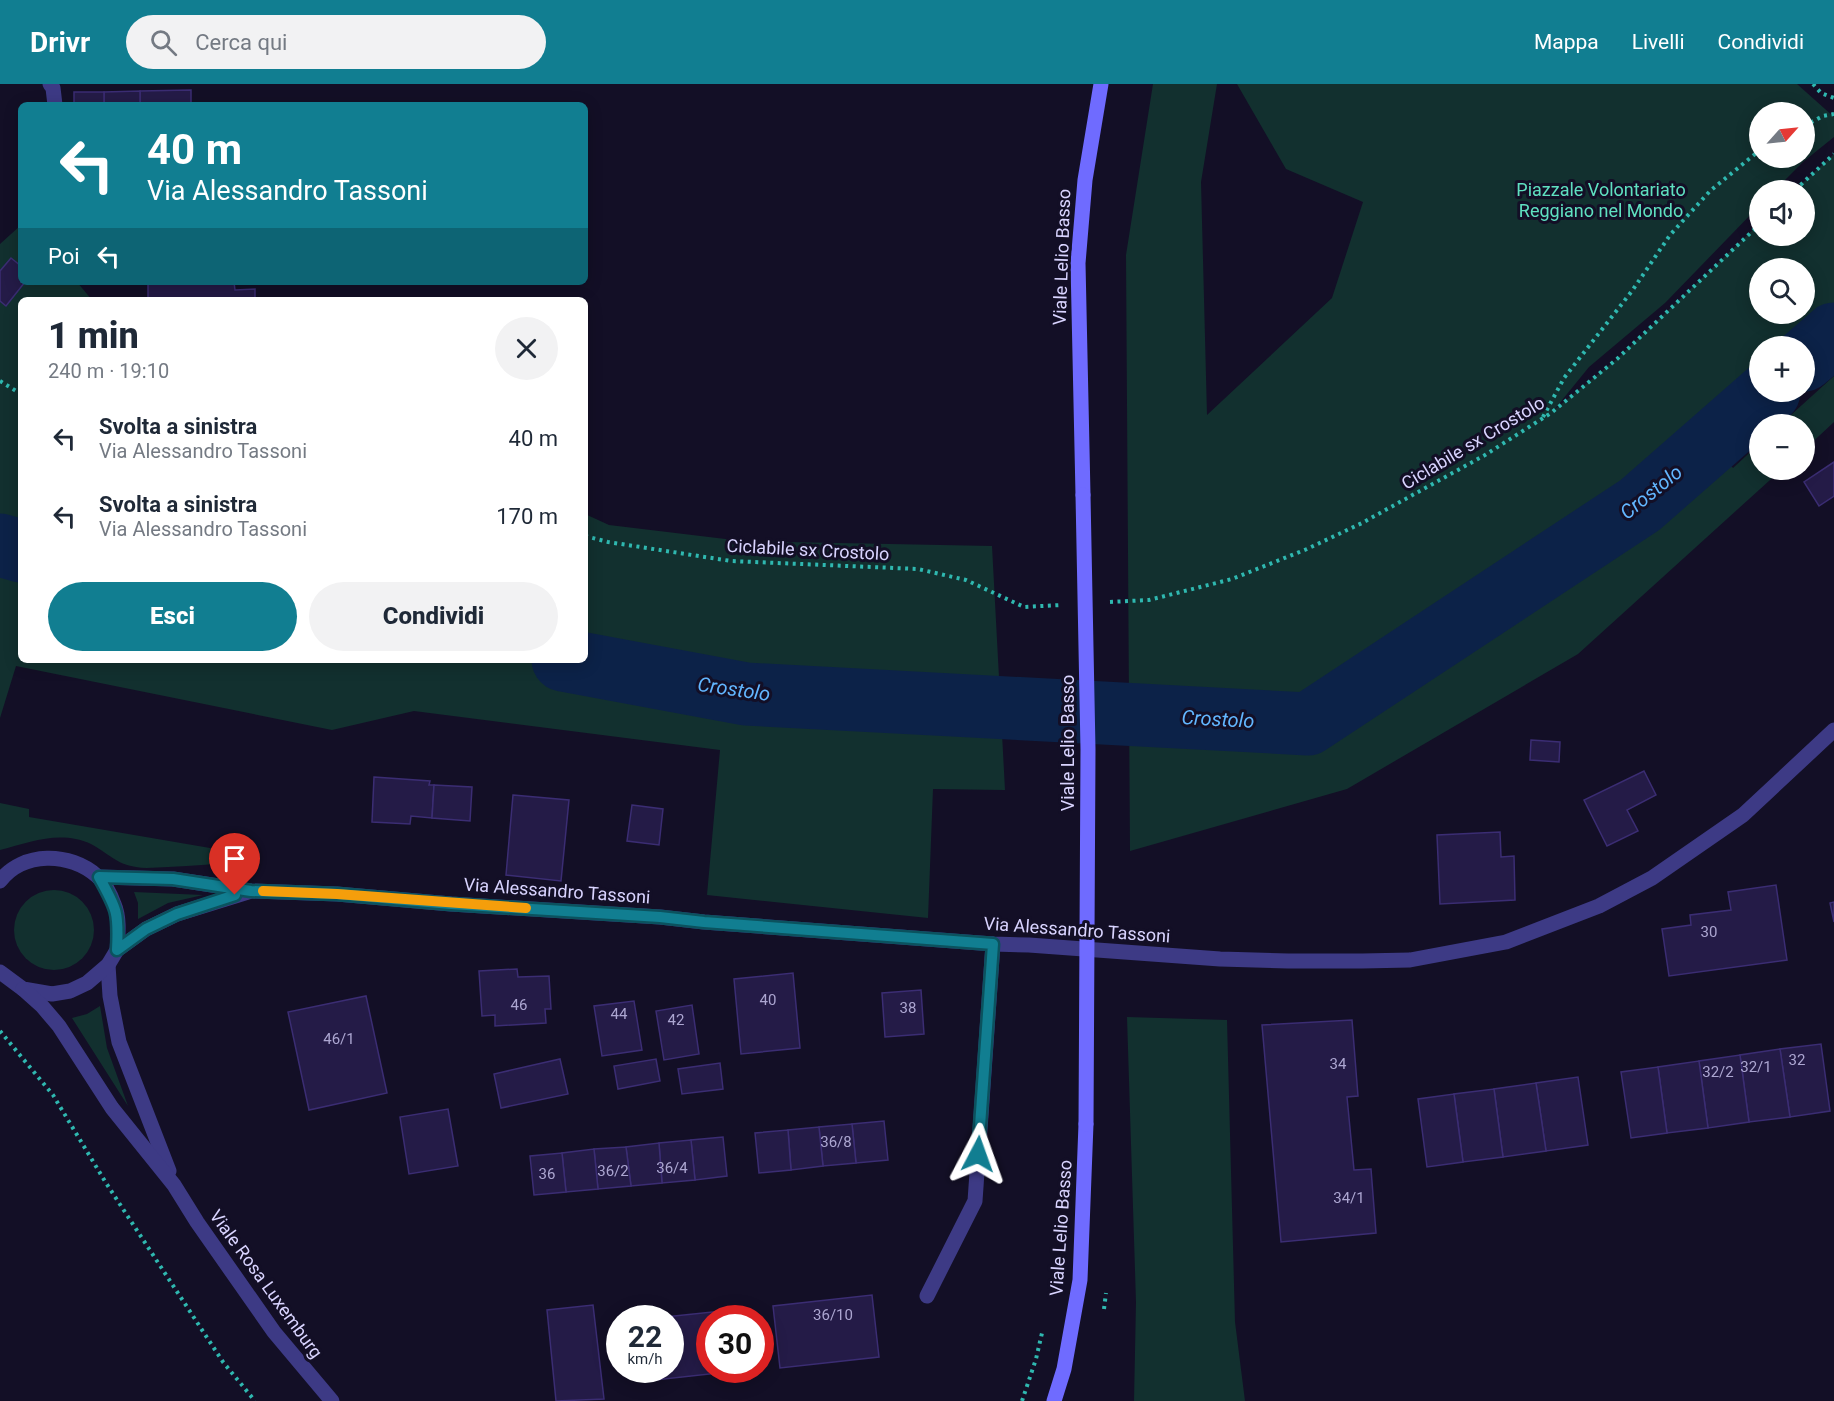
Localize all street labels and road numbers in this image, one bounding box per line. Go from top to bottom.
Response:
street label: Viale Lelio Basso [1049,188,1074,326]
street label: Ciclabile sx Crostolo [1397,392,1548,494]
street label: Ciclabile sx Crostolo [726,535,890,564]
street label: Viale Lelio Basso [1057,675,1078,811]
street label: Via Alessandro Tassoni [463,873,651,908]
street label: Via Alessandro Tassoni [983,912,1171,947]
street label: Viale Lelio Basso [1045,1159,1076,1297]
street label: Viale Rosa Luxemburg [206,1205,327,1362]

